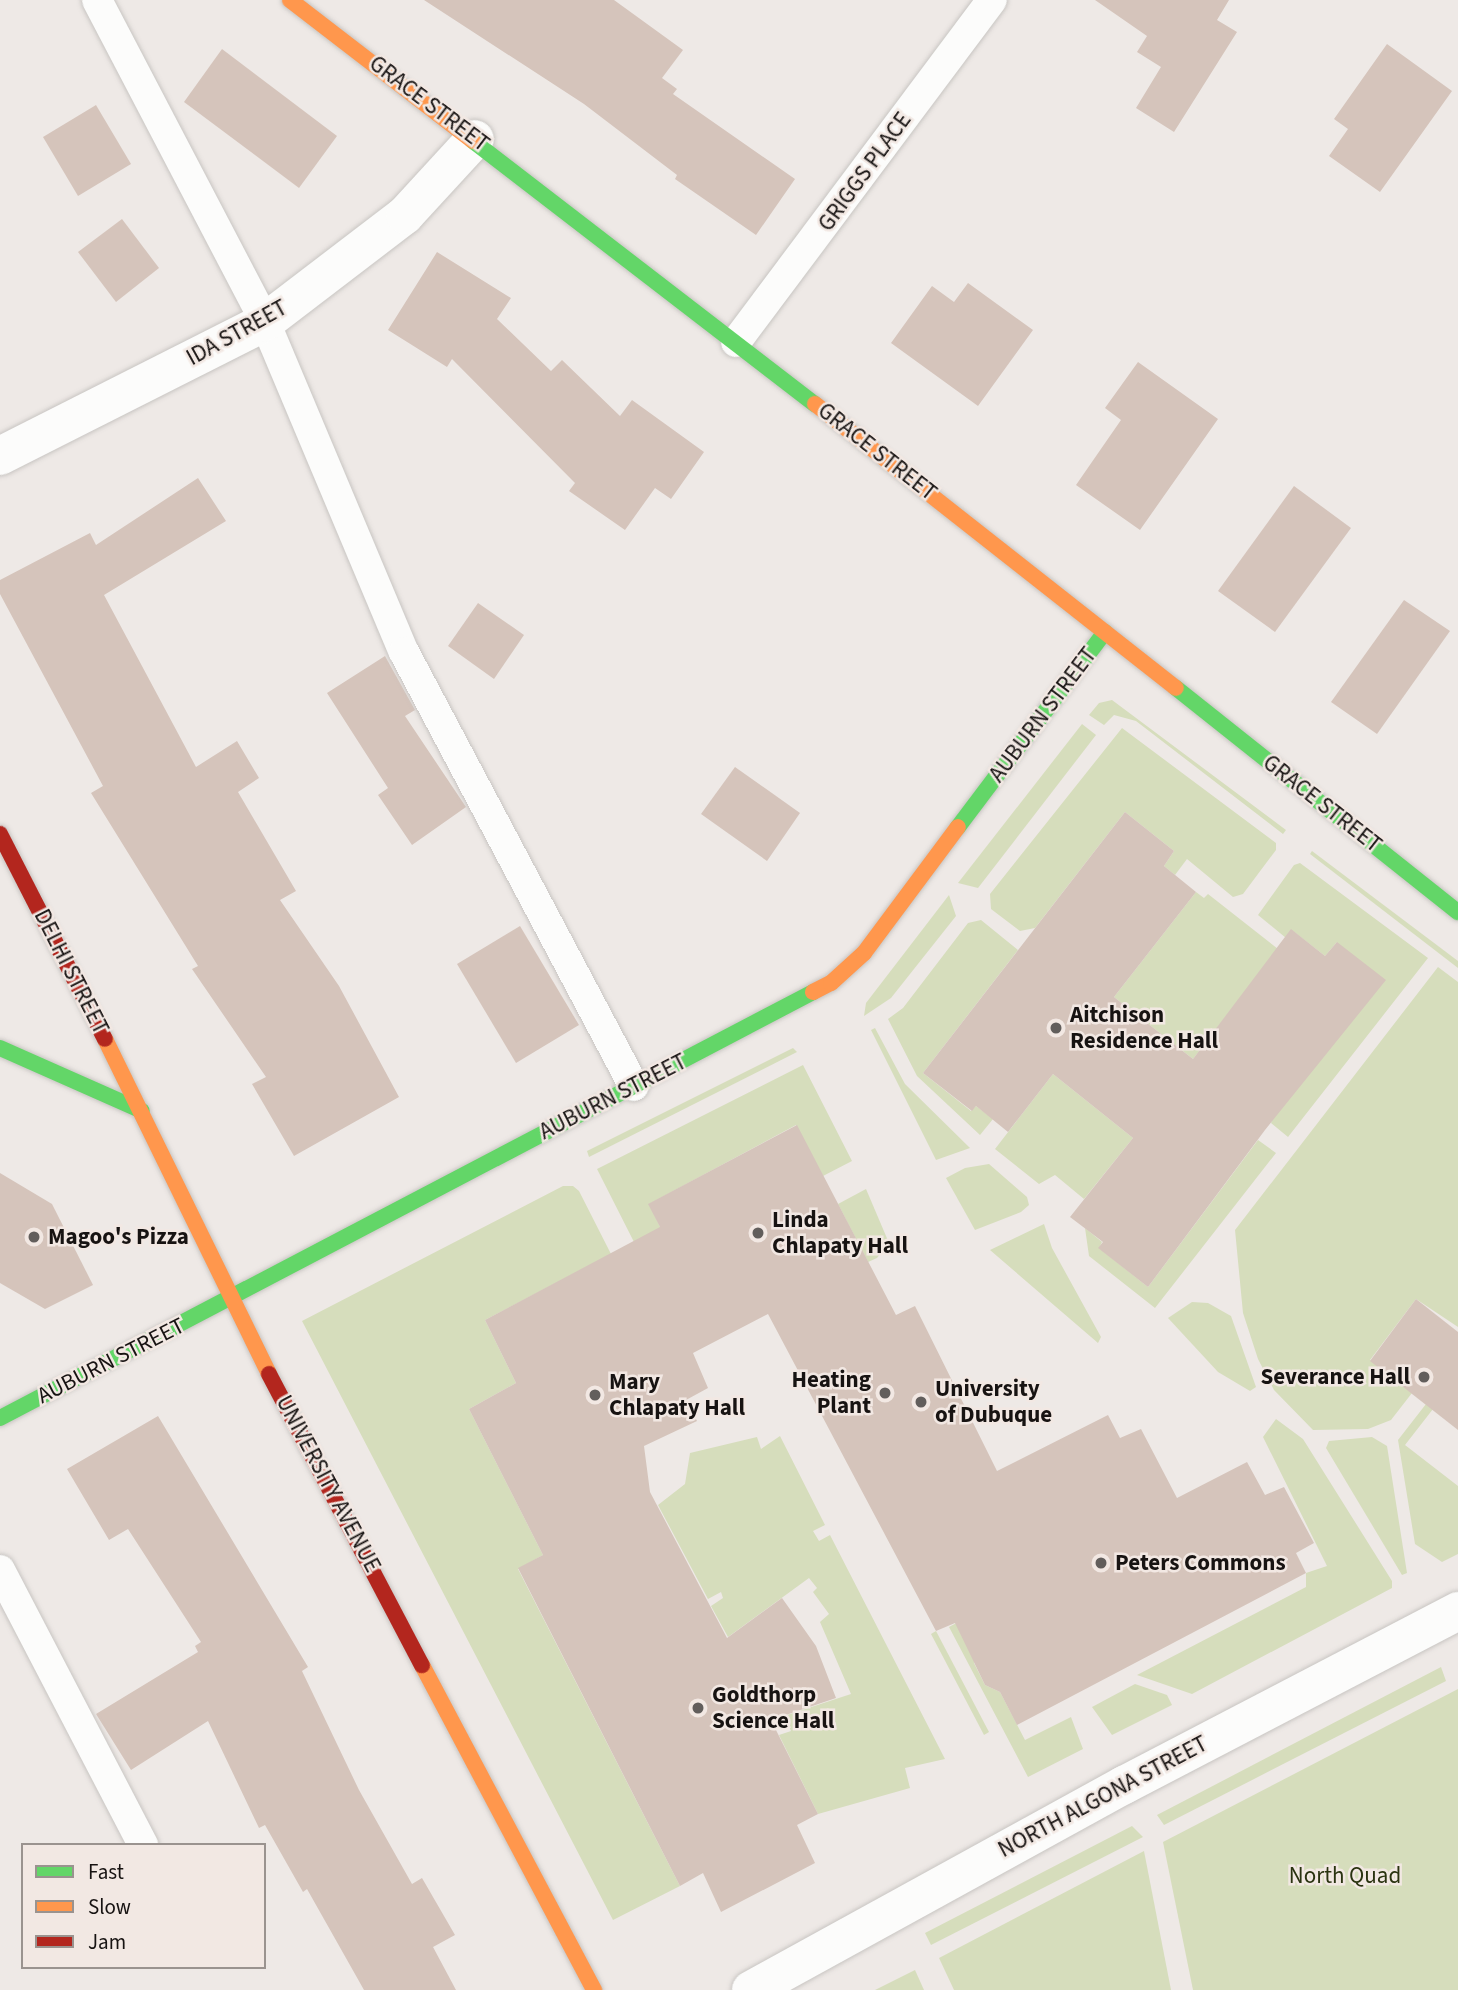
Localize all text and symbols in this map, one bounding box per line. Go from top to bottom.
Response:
street label: GRACE STREET [364,50,494,158]
street label: GRIGGS PLACE [813,107,917,237]
street label: IDA STREET [182,294,292,372]
street label: GRACE STREET [812,397,942,507]
street label: AUBURN STREET [983,642,1103,788]
street label: GRACE STREET [1257,749,1387,859]
street label: DELHI STREET [28,905,114,1039]
place label: Aitchison Residence Hall [1070,1001,1218,1055]
marker: Aitchison Residence Hall [1048,1020,1064,1036]
street label: AUBURN STREET [535,1048,691,1146]
place label: Linda Chlapaty Hall [772,1206,908,1260]
place label: Magoo's Pizza [48,1223,189,1251]
marker: Linda Chlapaty Hall [750,1225,766,1241]
marker: Magoo's Pizza [26,1229,42,1245]
street label: AUBURN STREET [33,1312,189,1410]
place label: Severance Hall [1260,1363,1410,1391]
place label: Heating Plant [792,1366,871,1420]
place label: Mary Chlapaty Hall [609,1368,745,1422]
marker: Severance Hall [1416,1369,1432,1385]
place label: University of Dubuque [935,1375,1052,1429]
marker: Heating Plant [877,1385,893,1401]
marker: Mary Chlapaty Hall [587,1387,603,1403]
street label: UNIVERSITY AVENUE [270,1391,386,1577]
marker: University of Dubuque [913,1394,929,1410]
place label: Peters Commons [1115,1549,1286,1577]
marker: Peters Commons [1093,1555,1109,1571]
place label: Goldthorp Science Hall [712,1681,834,1735]
marker: Goldthorp Science Hall [690,1700,706,1716]
street label: NORTH ALGONA STREET [994,1730,1212,1864]
legend [21,1843,266,1969]
text: Fast [88,1857,124,1887]
park label: North Quad [1289,1862,1401,1890]
text: Slow [88,1892,131,1922]
text: Jam [88,1927,126,1957]

